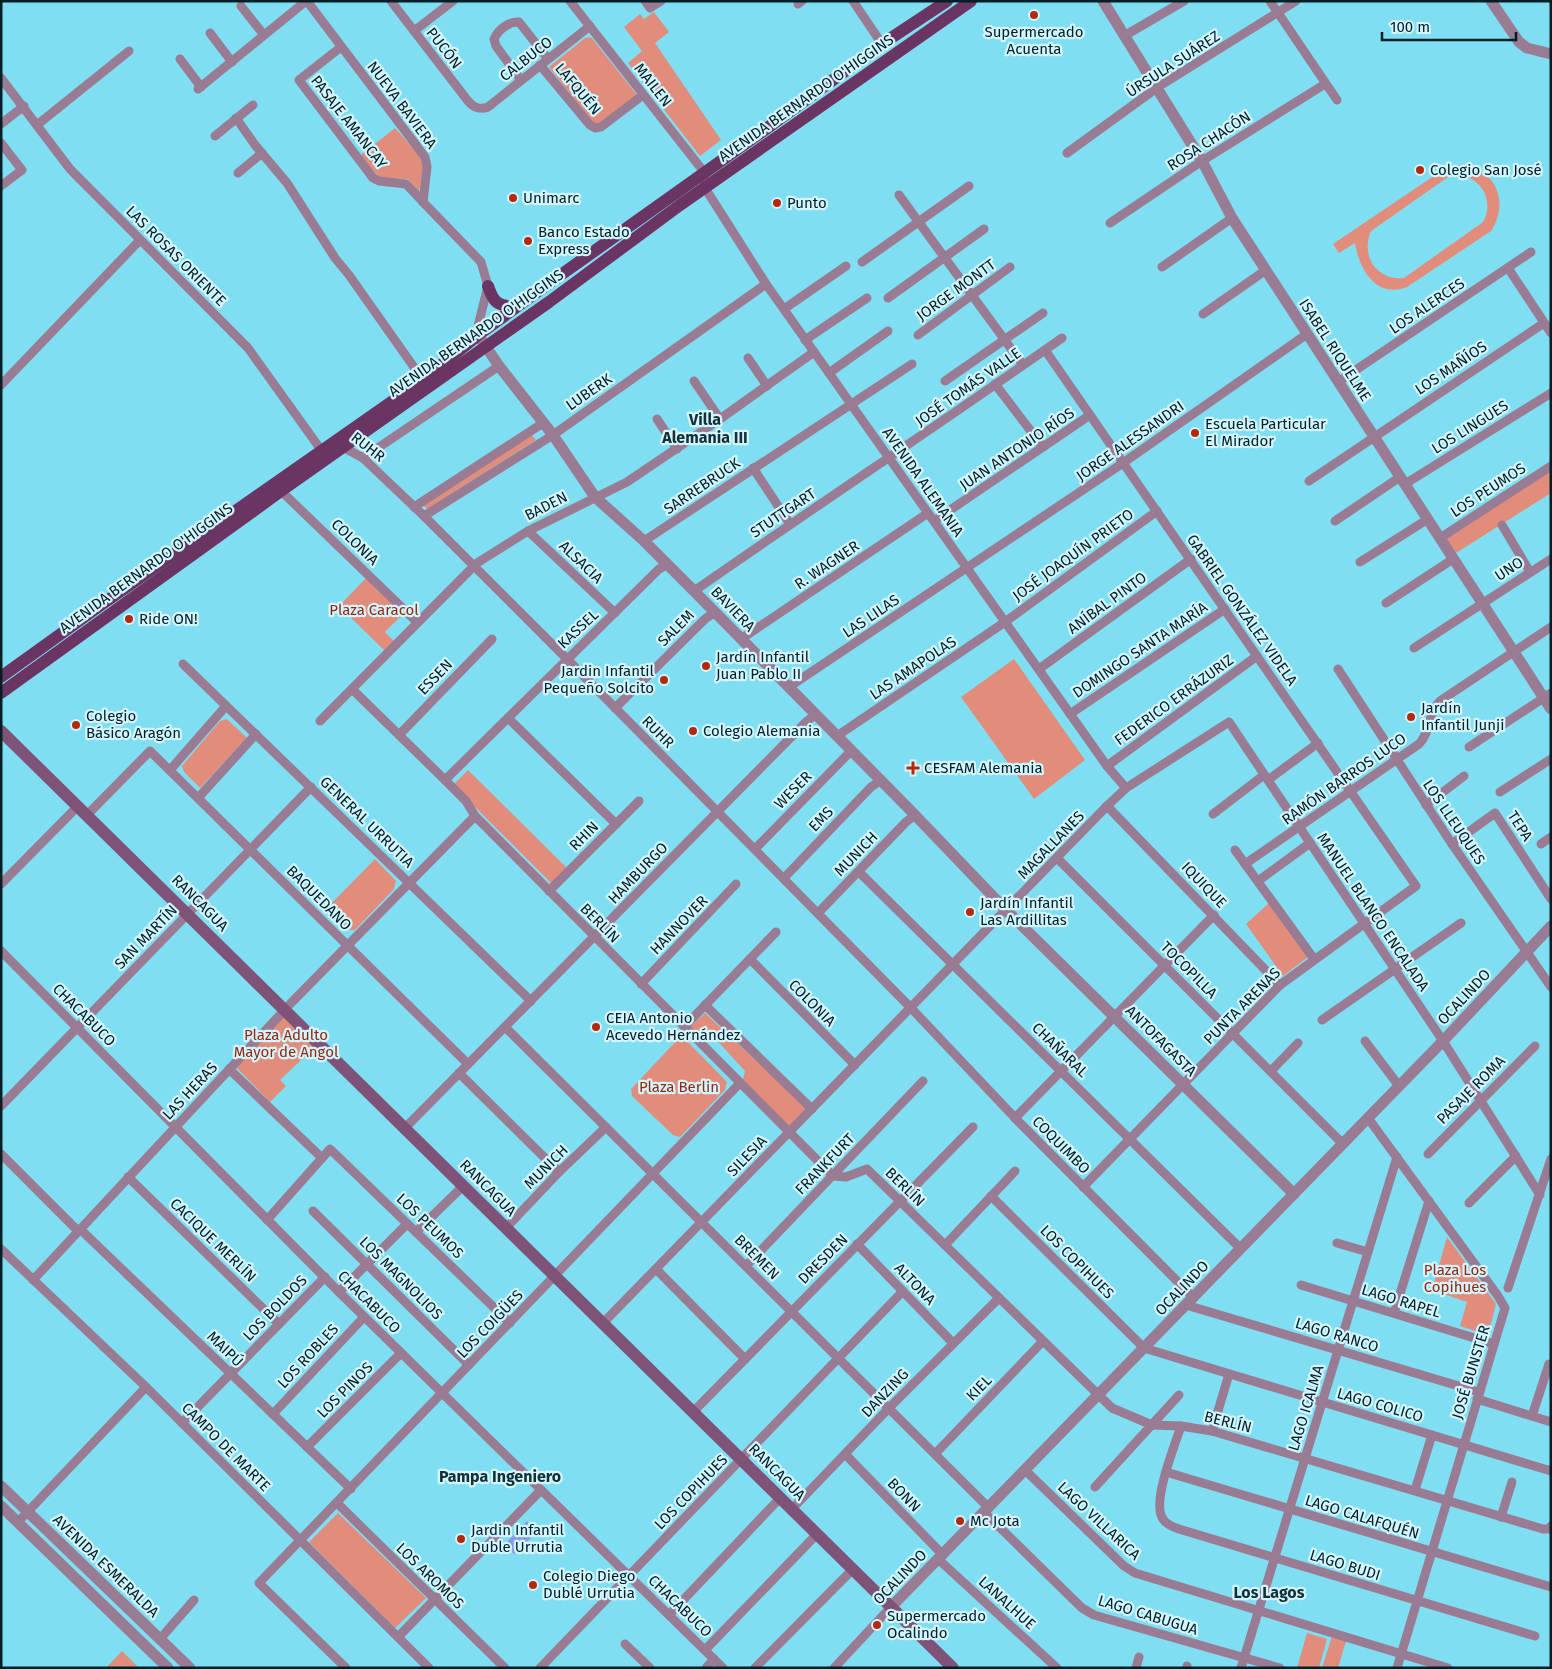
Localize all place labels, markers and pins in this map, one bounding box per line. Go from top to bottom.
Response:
marker: Supermercado Acuenta [1028,9,1040,21]
place label: Supermercado Acuenta [984,23,1084,58]
place label: Colegio San José [1430,161,1542,179]
marker: Colegio San José [1414,164,1426,176]
place label: Unimarc [523,189,579,207]
marker: Unimarc [507,192,519,204]
place label: Punto [787,194,827,212]
marker: Punto [771,197,783,209]
place label: Banco Estado Express [538,223,630,258]
marker: Banco Estado Express [522,235,534,247]
place label: Escuela Particular El Mirador [1205,415,1326,450]
marker: Escuela Particular El Mirador [1189,427,1201,439]
place label: Ride ON! [139,610,198,628]
marker: Ride ON! [123,613,135,625]
place label: Jardín Infantil Juan Pablo II [716,648,810,683]
marker: Jardín Infantil Juan Pablo II [700,660,712,672]
place label: Jardin Infantil Pequeño Solcito [544,662,655,697]
marker: Jardin Infantil Pequeño Solcito [658,674,670,686]
place label: Jardín Infantil Junji [1421,699,1504,734]
place label: Colegio Básico Aragón [86,707,181,742]
marker: Jardín Infantil Junji [1405,711,1417,723]
marker: Colegio Básico Aragón [70,719,82,731]
place label: Colegio Alemania [703,722,820,740]
marker: Colegio Alemania [687,725,699,737]
place label: CESFAM Alemania [924,759,1043,777]
marker: CESFAM Alemania [906,761,920,775]
place label: Jardín Infantil Las Ardillitas [980,894,1074,929]
marker: Jardín Infantil Las Ardillitas [964,906,976,918]
place label: CEIA Antonio Acevedo Hernández [606,1009,741,1044]
marker: CEIA Antonio Acevedo Hernández [590,1021,602,1033]
place label: Mc Jota [970,1512,1020,1530]
marker: Mc Jota [954,1515,966,1527]
place label: Jardin Infantil Duble Urrutia [471,1521,565,1556]
marker: Jardin Infantil Duble Urrutia [455,1533,467,1545]
place label: Colegio Diego Dublé Urrutia [543,1567,636,1602]
marker: Colegio Diego Dublé Urrutia [527,1579,539,1591]
place label: Supermercado Ocalindo [887,1607,986,1642]
marker: Supermercado Ocalindo [871,1619,883,1631]

